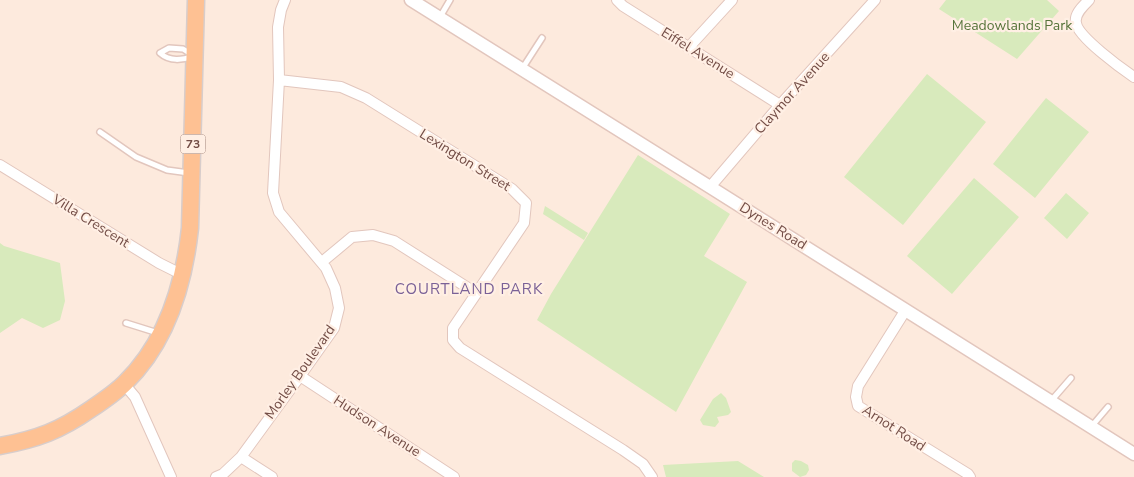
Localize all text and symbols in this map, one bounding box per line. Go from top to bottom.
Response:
park label: Meadowlands Park [952,16,1073,35]
street label: Eiffel Avenue [658,23,738,83]
street label: Claymor Avenue [750,48,834,138]
street label: Lexington Street [416,124,514,196]
road number: 73 [180,134,206,154]
street label: Villa Crescent [48,189,133,252]
street label: Dynes Road [736,198,810,254]
district label: COURTLAND PARK [395,279,543,299]
street label: Morley Boulevard [260,321,340,423]
street label: Hudson Avenue [330,391,424,461]
street label: Arnot Road [859,400,929,456]

